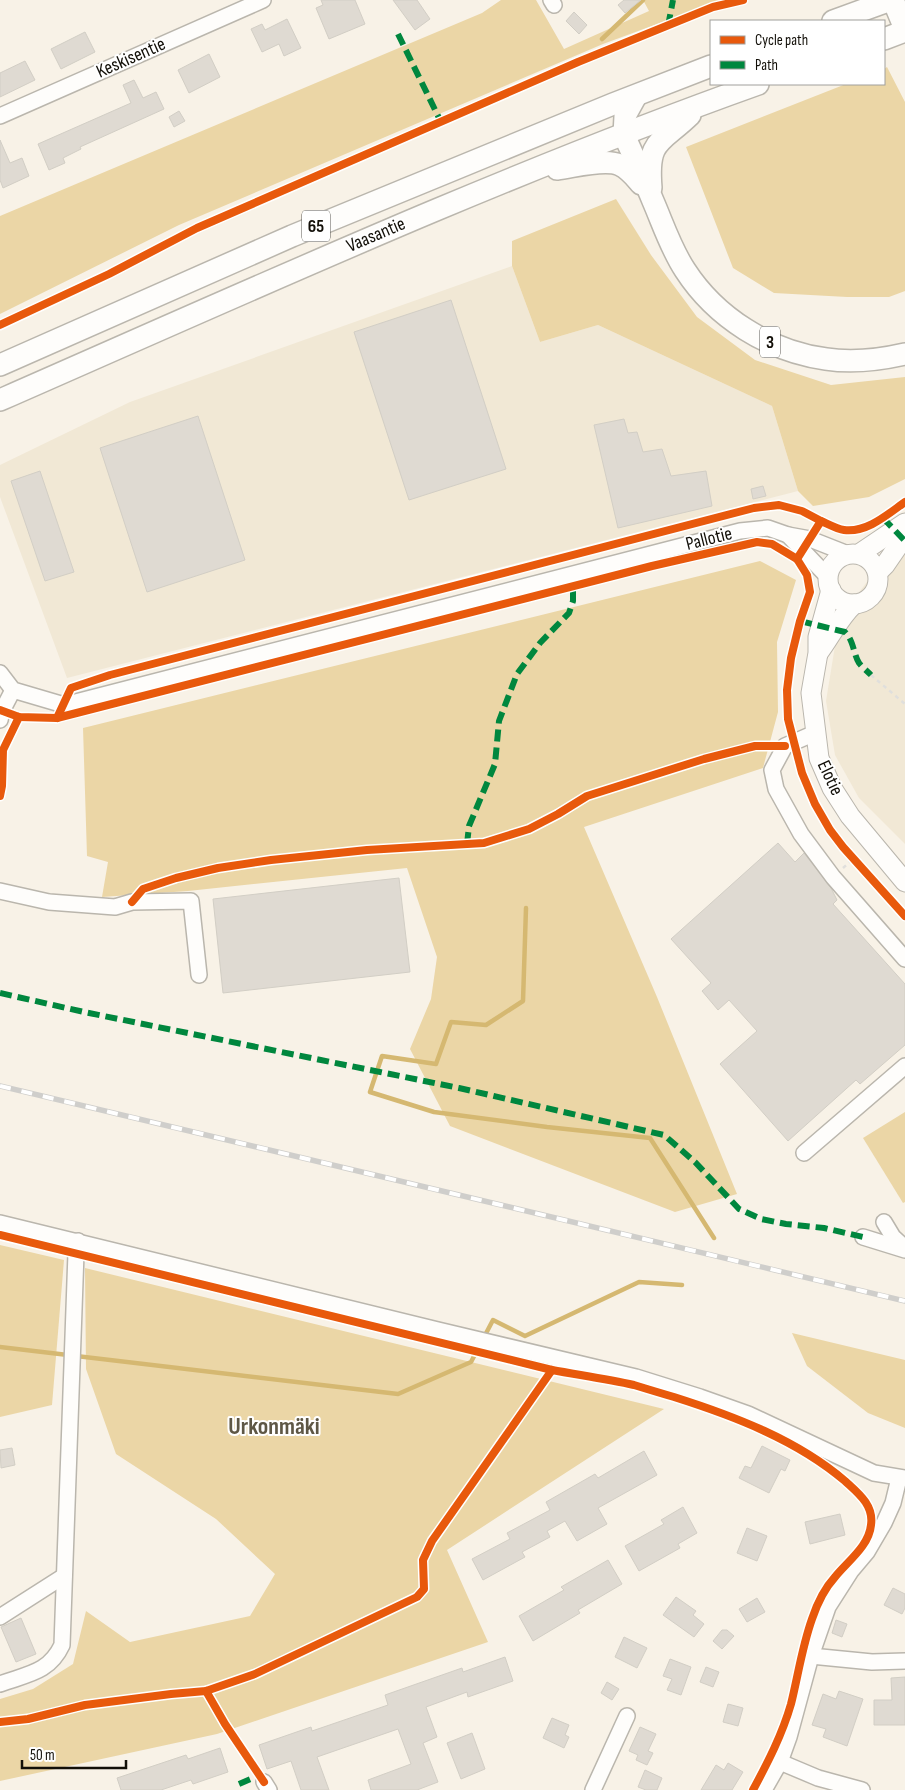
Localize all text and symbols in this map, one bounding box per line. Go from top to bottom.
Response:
legend [710,20,885,85]
text: Cycle path [755,31,808,50]
street label: Keskisentie [93,33,169,83]
text: Path [755,56,778,75]
road number: 65 [302,210,330,242]
street label: Vaasantie [343,212,409,258]
road number: 3 [760,327,780,358]
street label: Pallotie [683,522,735,556]
street label: Elotie [812,757,848,799]
district label: Urkonmäki [228,1412,320,1441]
scale bar [22,1738,126,1770]
text: 50 m [30,1746,55,1765]

